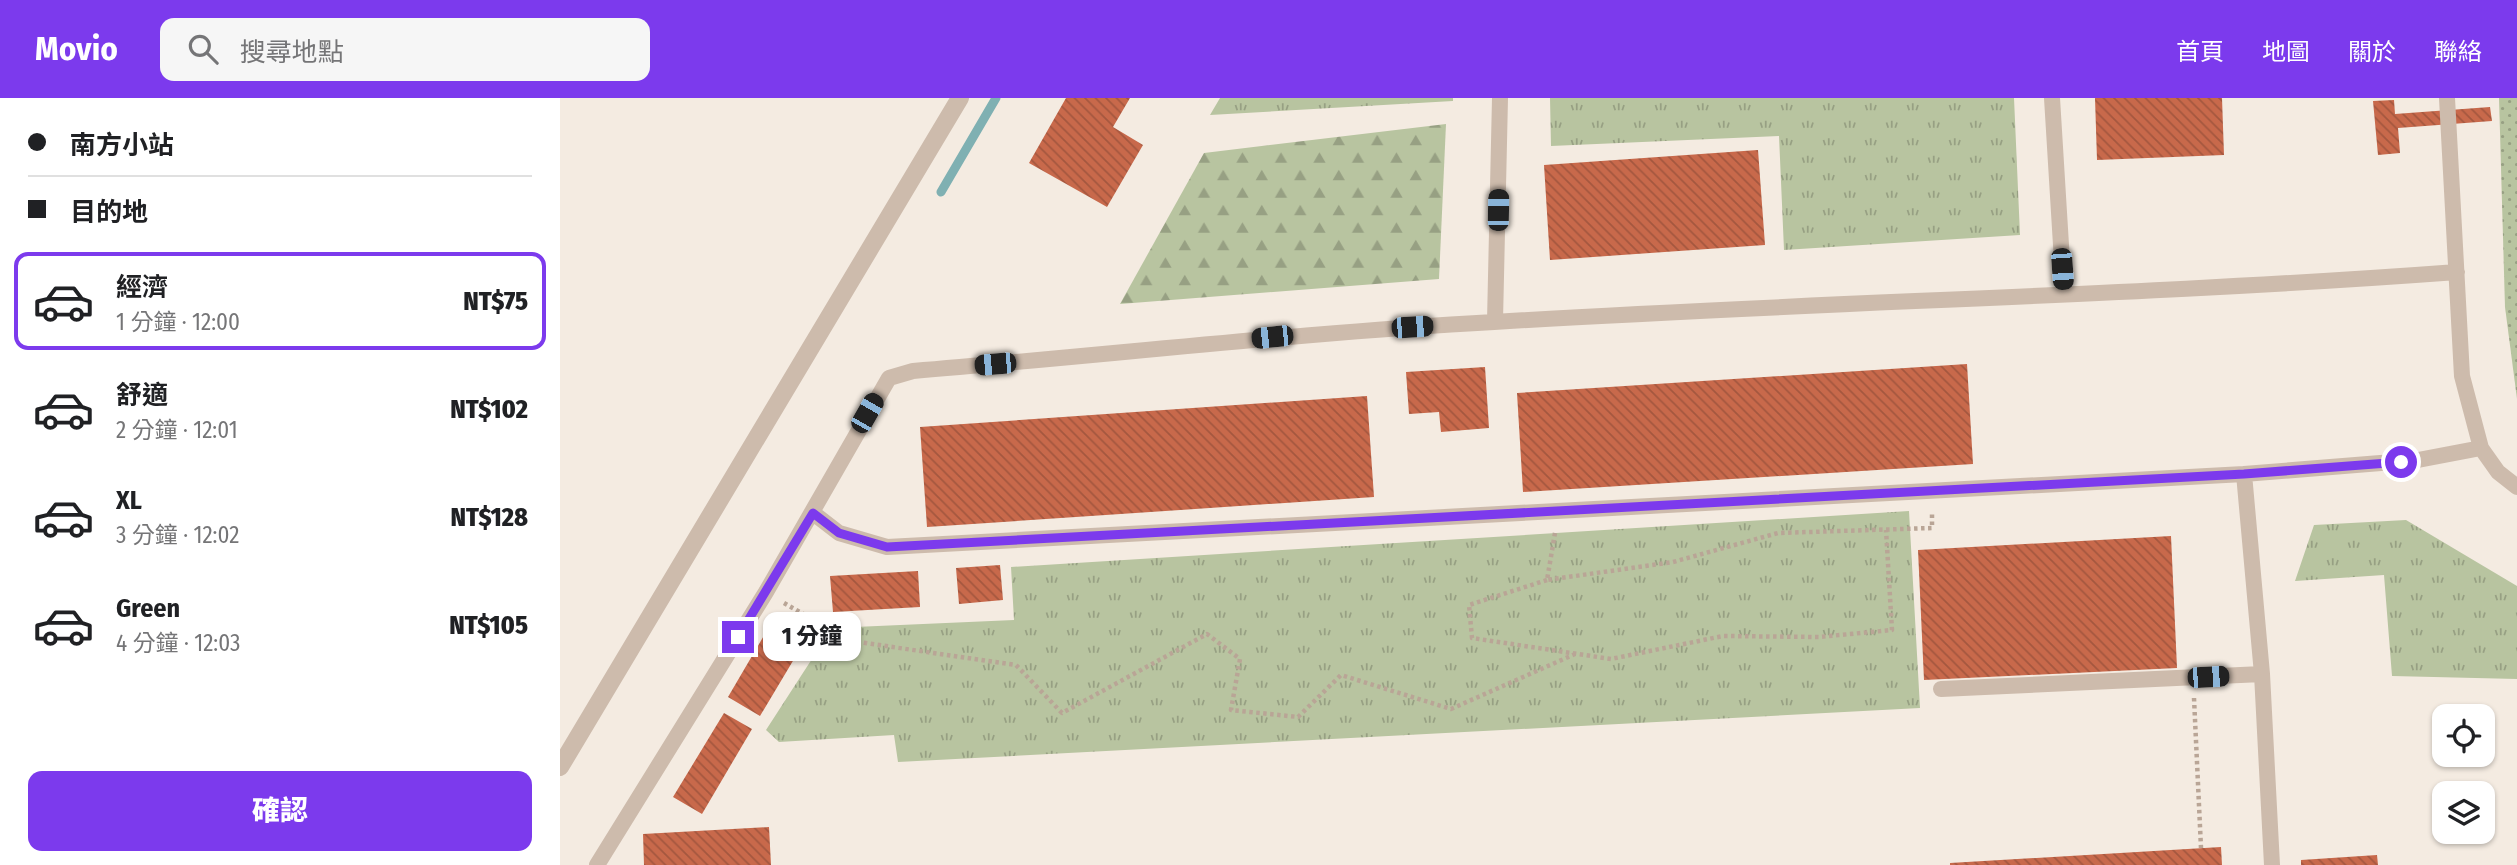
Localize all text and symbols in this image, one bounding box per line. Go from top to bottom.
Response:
search box [160,18,650,81]
text: Movio [35,29,118,69]
icon: search [184,30,222,68]
text: 搜尋地點 [240,37,344,68]
text: 首頁 [2176,38,2224,66]
text: 地圖 [2262,38,2310,66]
text: 關於 [2348,38,2396,66]
text: 聯絡 [2434,38,2482,66]
text: 南方小站 [70,130,174,161]
car [1488,189,1509,231]
text: 目的地 [70,197,148,228]
car [2051,247,2074,291]
icon: car [32,270,95,333]
text: 經濟 [116,272,168,303]
text: NT$75 [463,286,528,317]
text: 1 分鐘 · 12:00 [116,308,240,336]
car [1391,315,1434,339]
car [1251,324,1294,350]
car [974,352,1017,376]
icon: car [32,378,95,441]
text: 舒適 [116,380,168,411]
car [848,390,887,436]
text: NT$102 [450,394,528,425]
text: 2 分鐘 · 12:01 [116,416,238,444]
route start [2385,446,2417,478]
text: XL [116,485,142,516]
icon: car [32,486,95,549]
text: NT$128 [451,502,528,533]
text: 3 分鐘 · 12:02 [116,521,239,549]
text: Green [116,593,180,624]
icon: car [32,594,95,657]
text: NT$105 [449,610,528,641]
callout: 1 分鐘 [762,612,860,662]
route end [722,621,754,653]
text: 1 分鐘 [782,622,842,650]
text: 4 分鐘 · 12:03 [116,629,240,657]
car [2187,665,2230,689]
map controls [2432,704,2495,844]
button: locate [2432,704,2495,767]
button: 確認 [28,771,532,851]
button: layers [2432,781,2495,844]

